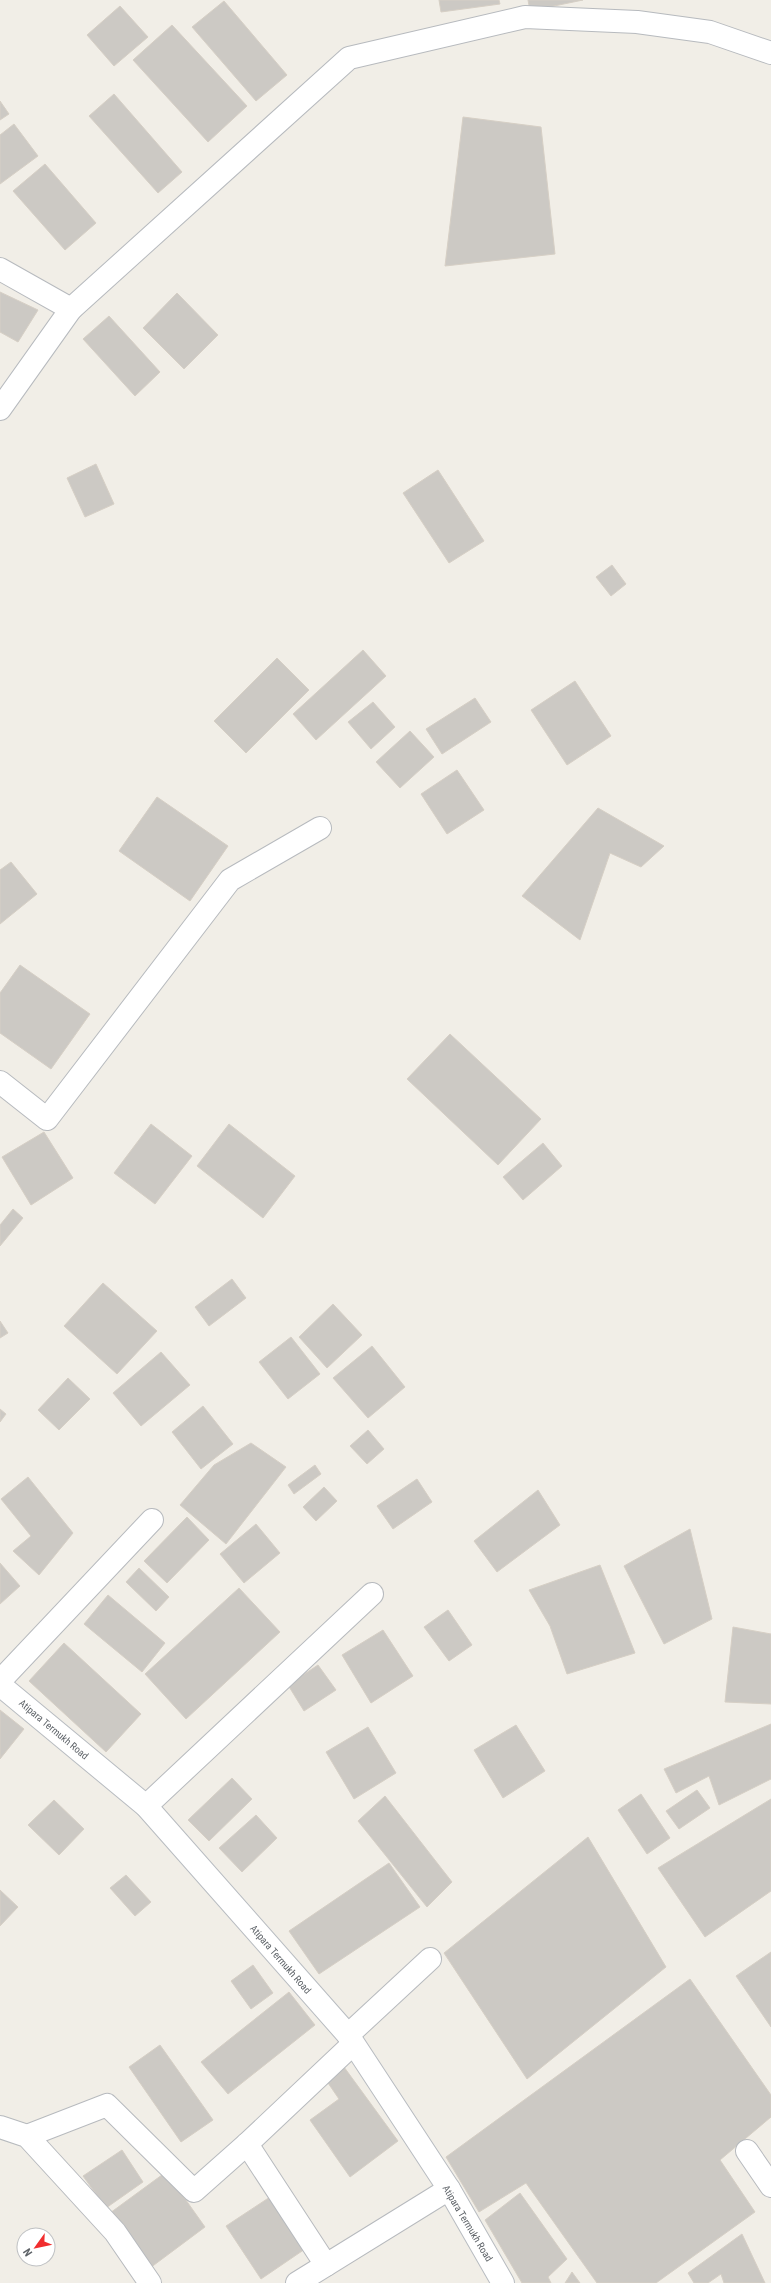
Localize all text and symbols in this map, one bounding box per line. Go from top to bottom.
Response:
street label: Atipara Termukh Road [17,1697,91,1762]
street label: Atipara Termukh Road [248,1923,313,1996]
street label: Atipara Termukh Road [440,2183,495,2263]
north arrow [16,2227,56,2267]
text: N [21,2246,35,2259]

